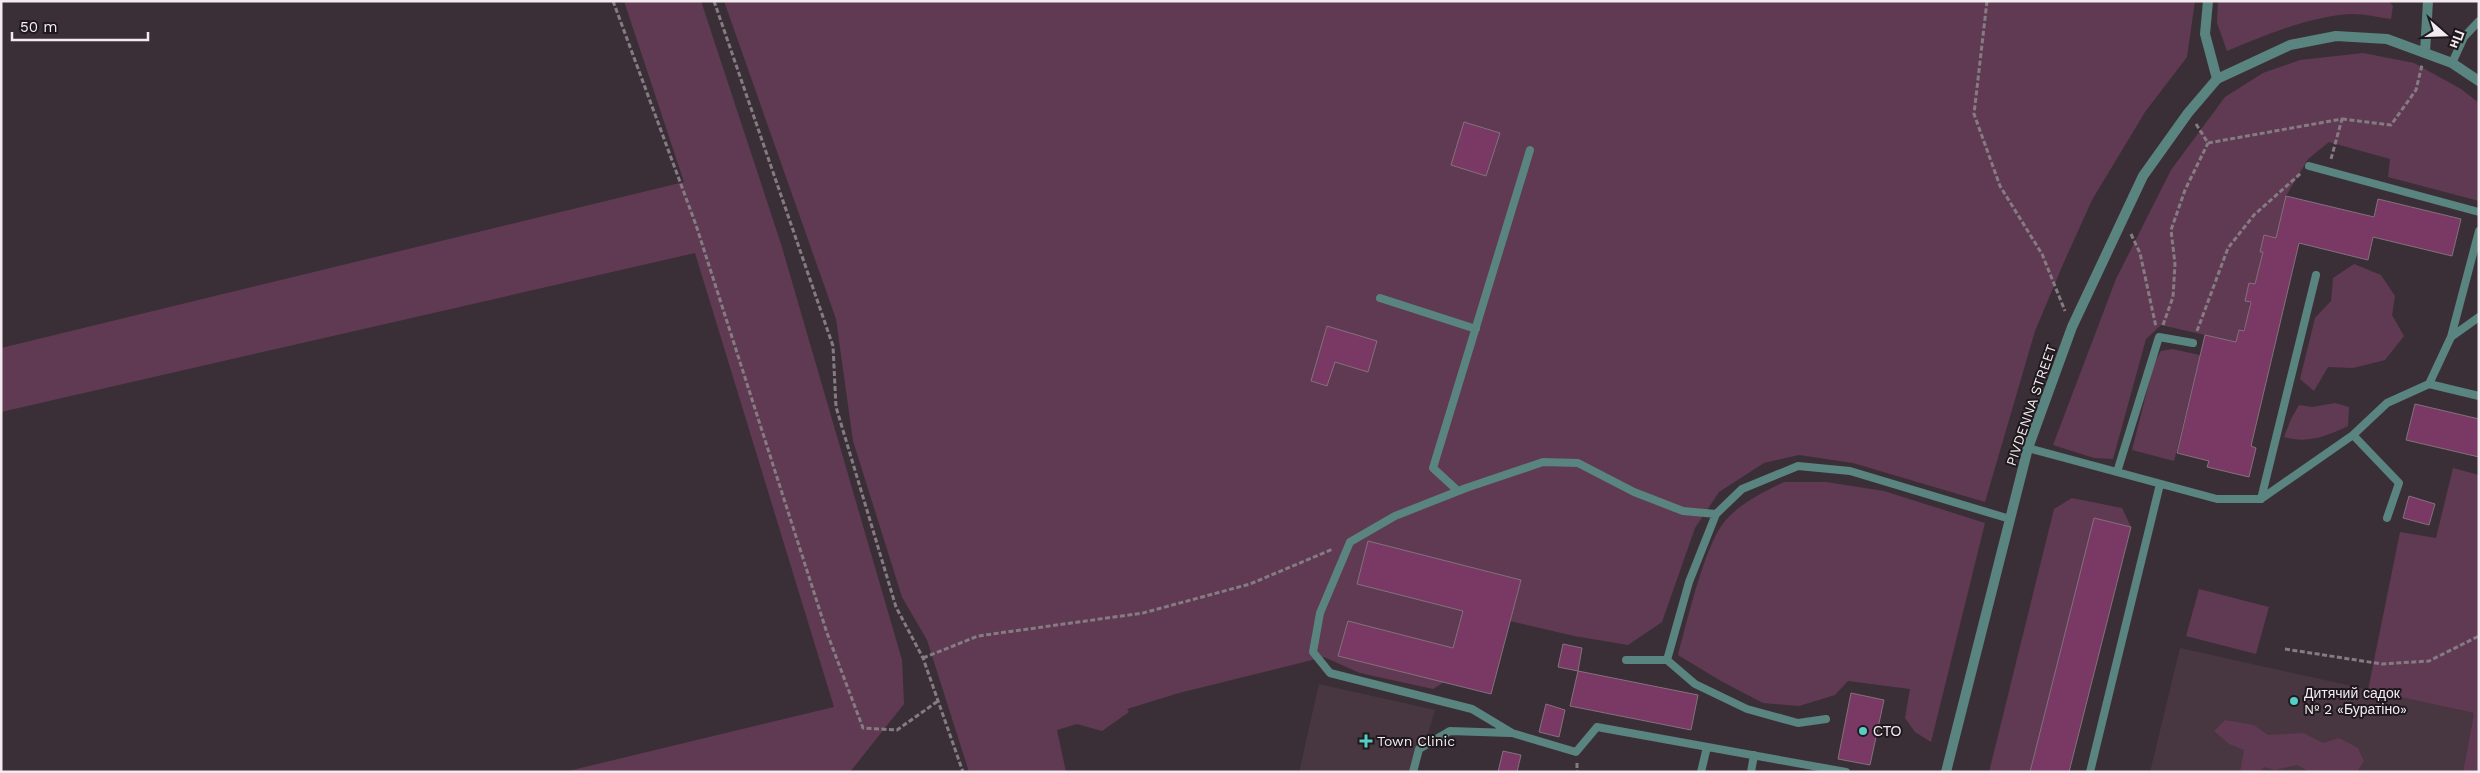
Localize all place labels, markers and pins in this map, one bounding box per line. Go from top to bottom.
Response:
place label: Дитячий садок № 2 «Буратіно» [2304,685,2407,717]
marker: Дитячий садок № 2 «Буратіно» [2288,695,2300,707]
place label: СТО [1873,723,1902,739]
marker: СТО [1857,725,1869,737]
place label: Town Clinic [1377,733,1455,749]
marker: Town Clinic [1359,734,1373,748]

